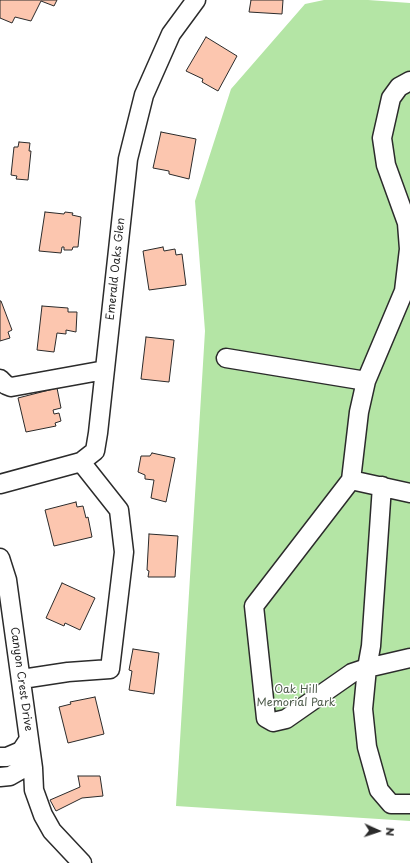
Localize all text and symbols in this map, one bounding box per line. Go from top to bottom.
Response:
street label: Emerald Oaks Glen [104,217,128,321]
street label: Canyon Crest Drive [7,626,35,732]
park label: Oak Hill Memorial Park [256,683,336,709]
north arrow [358,811,398,851]
text: N [382,827,399,836]

